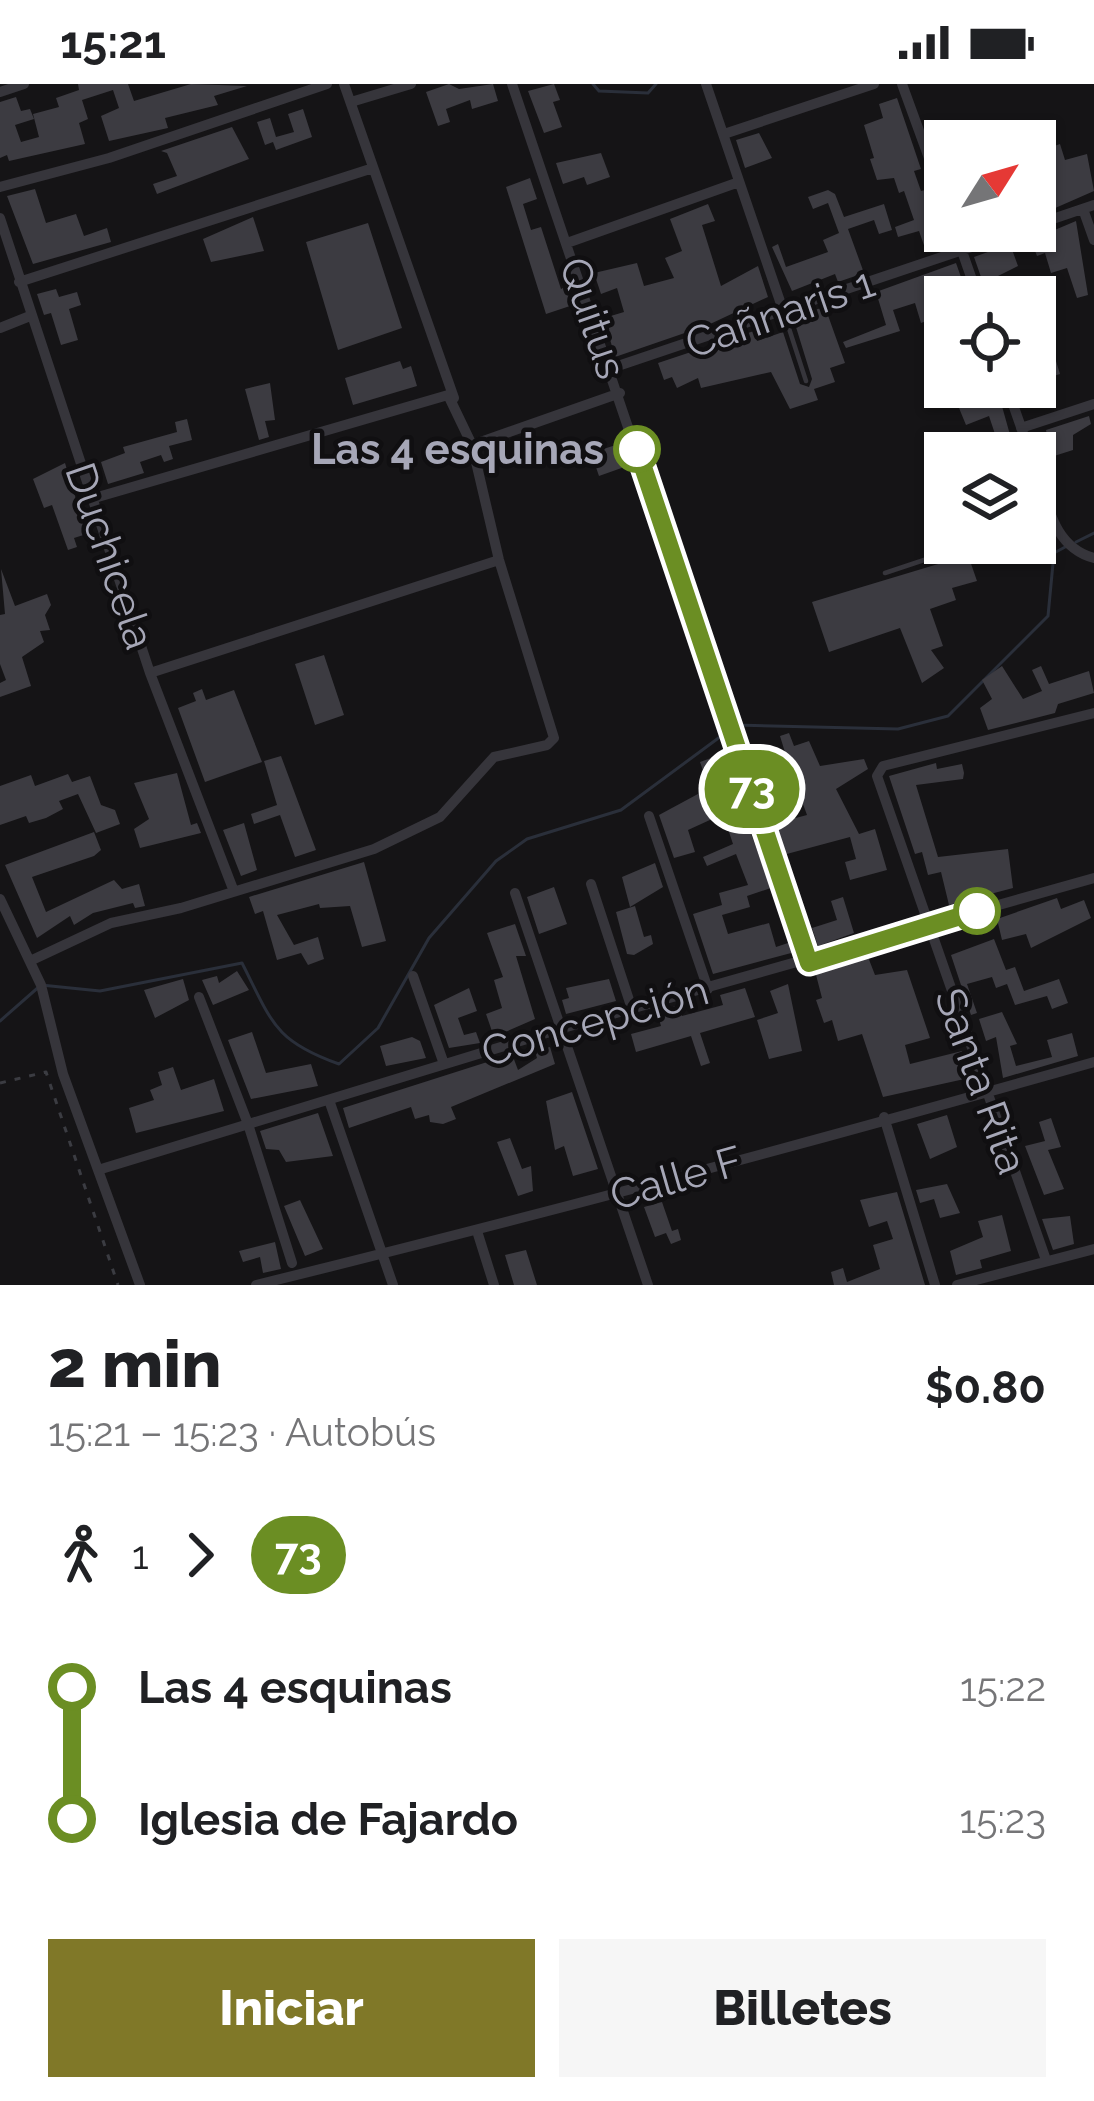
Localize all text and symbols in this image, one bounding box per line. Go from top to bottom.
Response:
text: 15:21 [60,16,166,69]
north arrow [924,120,1056,252]
map controls [924,120,1056,564]
street label: Quitus [550,251,636,385]
street label: Cañnaris 1 [679,258,881,368]
button: locate [924,276,1056,408]
place label: Las 4 esquinas [311,425,604,474]
marker: Las 4 esquinas [615,427,659,471]
button: layers [924,432,1056,564]
street label: Duchicela [55,457,165,655]
line badge: 73 [698,750,806,828]
text: 73 [729,764,776,813]
unlabelled marker [955,889,999,933]
street label: Concepción [476,965,714,1077]
street label: Santa Rita [925,982,1037,1180]
street label: Calle F [605,1136,747,1220]
text: 2 min [48,1325,222,1402]
text: $0.80 [925,1361,1046,1414]
text: 15:21 – 15:23 · Autobús [48,1409,436,1455]
icon: walk [48,1522,114,1588]
icon: forward [167,1522,233,1588]
text: 73 [275,1530,322,1579]
text: 1 [132,1532,149,1578]
text: Las 4 esquinas [138,1661,452,1714]
text: 15:22 [960,1664,1046,1710]
text: Iglesia de Fajardo [138,1793,518,1846]
text: 15:23 [960,1796,1046,1842]
button: Iniciar [48,1939,535,2077]
button: Billetes [559,1939,1046,2077]

